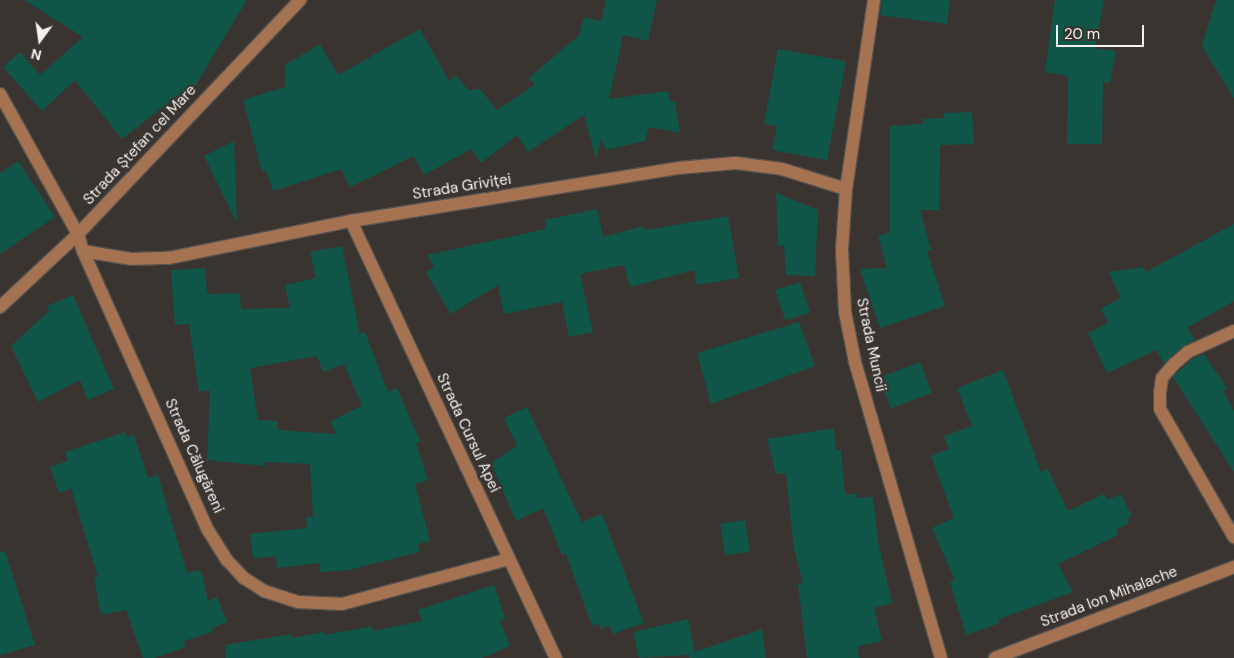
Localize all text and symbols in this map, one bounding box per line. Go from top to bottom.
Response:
north arrow [15,15,65,65]
scale bar [1059,15,1146,47]
text: 20 m [1064,24,1100,44]
text: N [29,45,44,65]
street label: Strada Ștefan cel Mare [80,81,200,209]
street label: Strada Griviței [411,170,513,204]
street label: Strada Muncii [852,296,890,394]
street label: Strada Cursul Apei [432,370,504,496]
street label: Strada Călugăreni [161,396,227,516]
street label: Strada Ion Mihalache [1038,563,1180,631]

